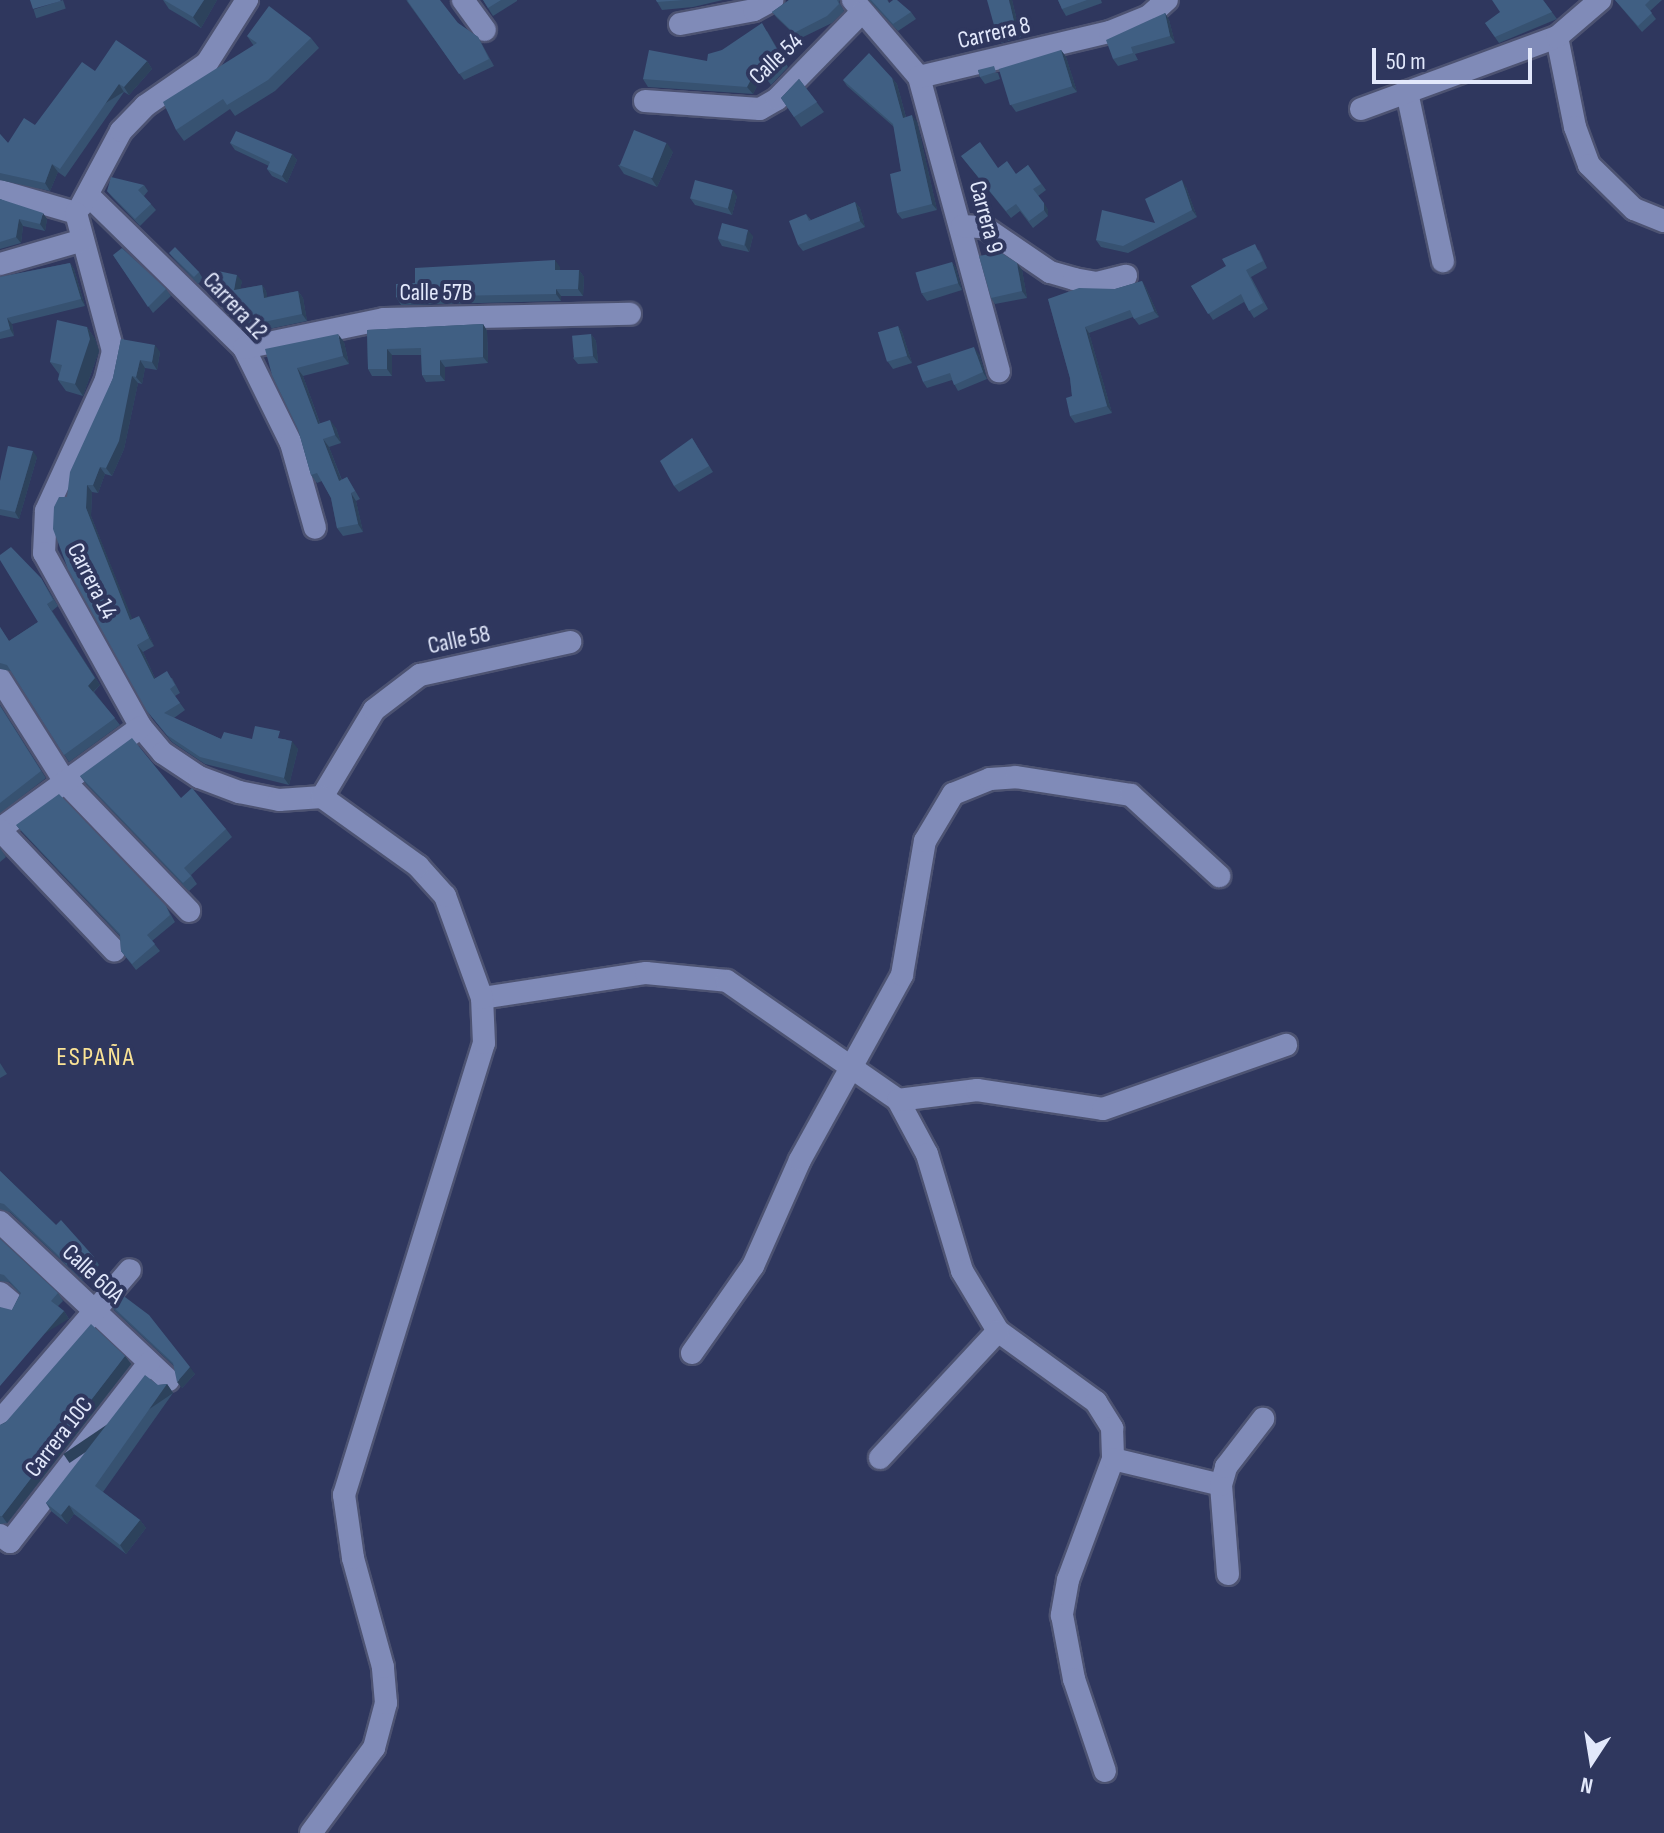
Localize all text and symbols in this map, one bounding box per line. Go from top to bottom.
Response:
street label: Carrera 8 [955,11,1033,55]
street label: Calle 54 [743,27,809,91]
scale bar [1376,32,1536,82]
text: 50 m [1386,47,1426,76]
street label: Carrera 9 [963,178,1009,256]
street label: Carrera 12 [197,266,273,346]
street label: Calle 57B [400,279,472,307]
street label: Carrera 14 [61,538,123,624]
street label: Calle 58 [425,619,493,661]
district label: ESPAÑA [56,1042,136,1074]
street label: Calle 60A [56,1238,130,1310]
street label: Carrera 10C [19,1391,99,1483]
north arrow [1552,1721,1632,1801]
text: N [1578,1771,1595,1799]

